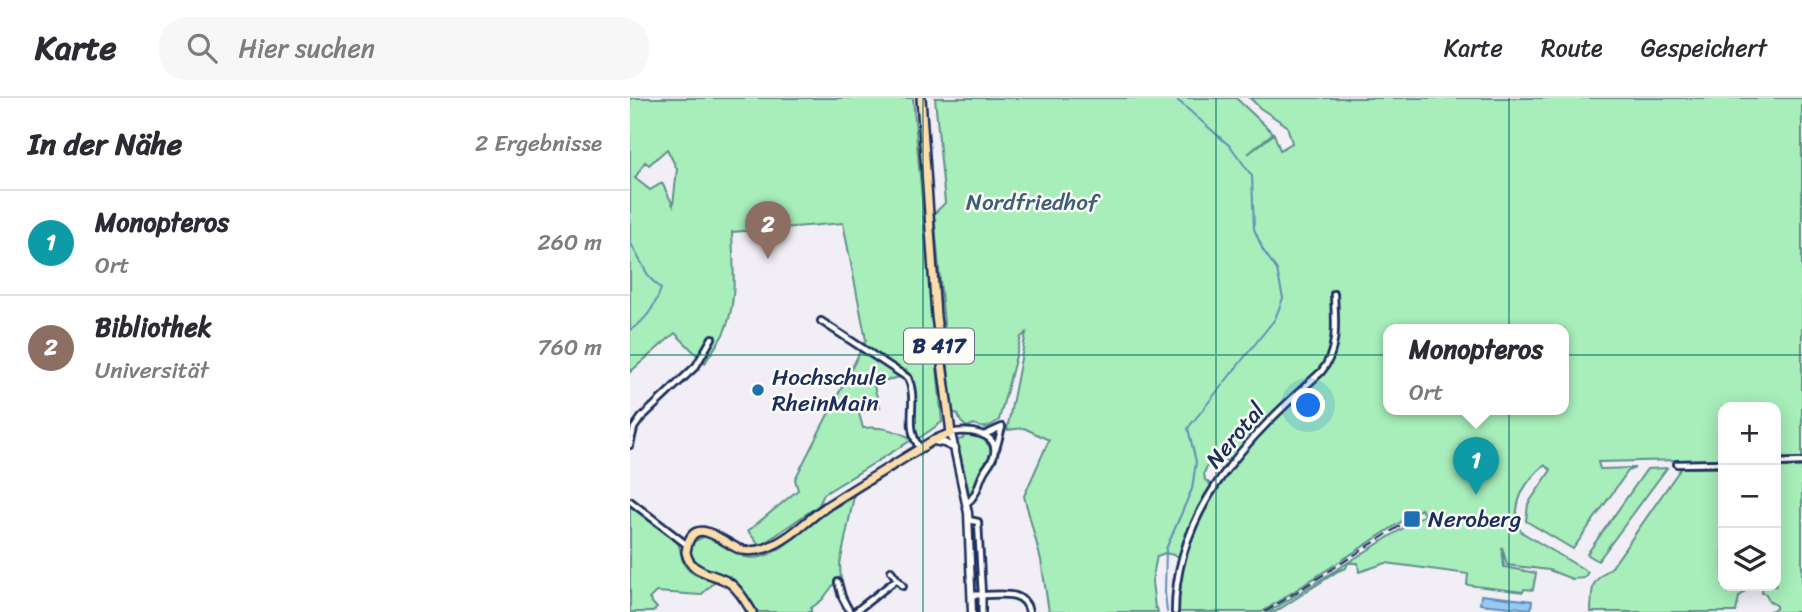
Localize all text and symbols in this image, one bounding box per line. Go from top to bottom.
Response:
search box [159,17,649,80]
text: Karte [35,19,117,77]
text: Hier suchen [239,25,375,71]
text: Karte [1444,27,1503,69]
text: Route [1541,27,1603,69]
text: Gespeichert [1641,27,1767,69]
icon: search [183,29,221,67]
text: In der Nähe [28,117,182,171]
text: 2 Ergebnisse [475,123,602,164]
park label: Nordfriedhof [966,182,1101,223]
text: Monopteros [95,199,229,245]
pin: 2 [745,201,791,259]
text: 1 [46,222,56,263]
text: 260 m [537,222,602,263]
text: Ort [95,245,129,286]
text: Bibliothek [95,304,212,350]
popup [1383,324,1569,415]
text: Monopteros [1409,326,1543,372]
text: 2 [44,327,58,368]
text: 760 m [538,327,602,368]
road number: B 417 [904,328,974,364]
text: Universität [95,350,209,391]
place label: Hochschule RheinMain [772,357,886,424]
text: Ort [1409,372,1443,413]
marker: Hochschule RheinMain [750,382,766,398]
your location [1291,388,1325,422]
street label: Nerotal [1195,392,1276,478]
map controls [1718,402,1781,591]
button: + [1718,402,1781,465]
pin: 1 [1453,437,1499,495]
button: − [1718,465,1781,528]
place label: Neroberg [1428,499,1522,540]
marker: Neroberg [1402,509,1422,529]
button: layers [1718,528,1781,591]

